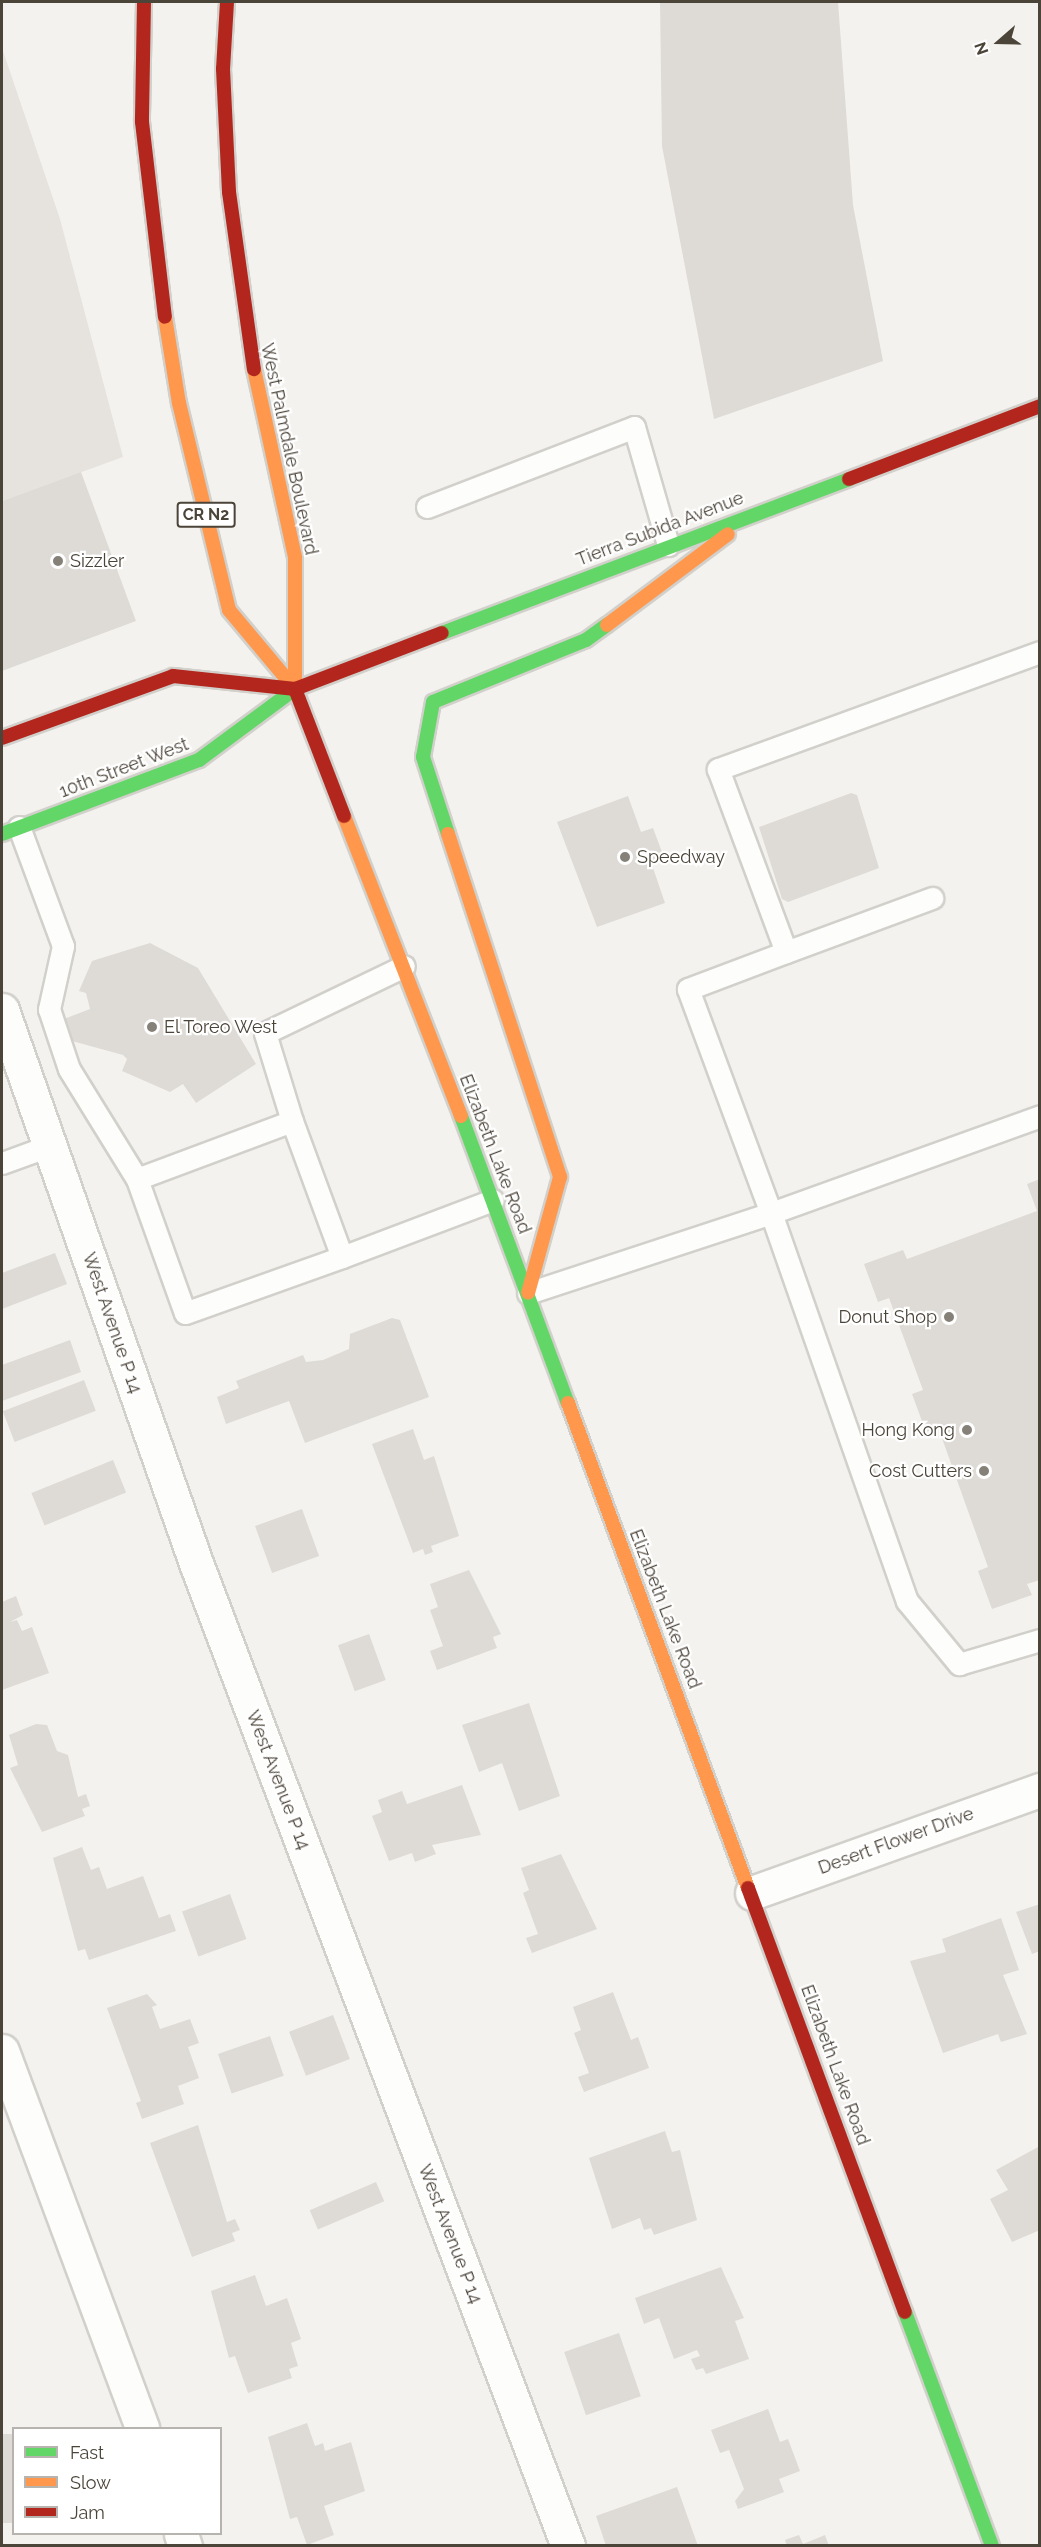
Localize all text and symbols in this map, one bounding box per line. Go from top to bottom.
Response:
north arrow [969,12,1029,72]
text: N [971,39,993,57]
street label: West Palmdale Boulevard [256,341,322,557]
street label: Tierra Subida Avenue [573,487,747,571]
road number: CR N2 [176,502,236,528]
place label: Sizzler [70,550,124,572]
marker: Sizzler [51,554,65,568]
street label: 10th Street West [56,733,192,803]
place label: Speedway [637,846,725,868]
marker: Speedway [618,850,632,864]
place label: El Toreo West [164,1016,279,1038]
marker: El Toreo West [145,1020,159,1034]
street label: Elizabeth Lake Road [455,1071,535,1237]
street label: West Avenue P 14 [78,1249,146,1397]
place label: Donut Shop [838,1306,937,1328]
marker: Donut Shop [942,1310,956,1324]
place label: Hong Kong [862,1419,955,1441]
marker: Hong Kong [960,1423,974,1437]
place label: Cost Cutters [869,1460,972,1482]
marker: Cost Cutters [977,1464,991,1478]
street label: Elizabeth Lake Road [625,1526,705,1692]
street label: West Avenue P 14 [241,1707,315,1853]
street label: Desert Flower Drive [815,1803,977,1879]
street label: Elizabeth Lake Road [796,1982,874,2148]
street label: West Avenue P 14 [413,2161,487,2307]
legend [12,2427,222,2535]
text: Fast [70,2442,104,2463]
text: Slow [70,2472,111,2493]
text: Jam [70,2502,105,2523]

